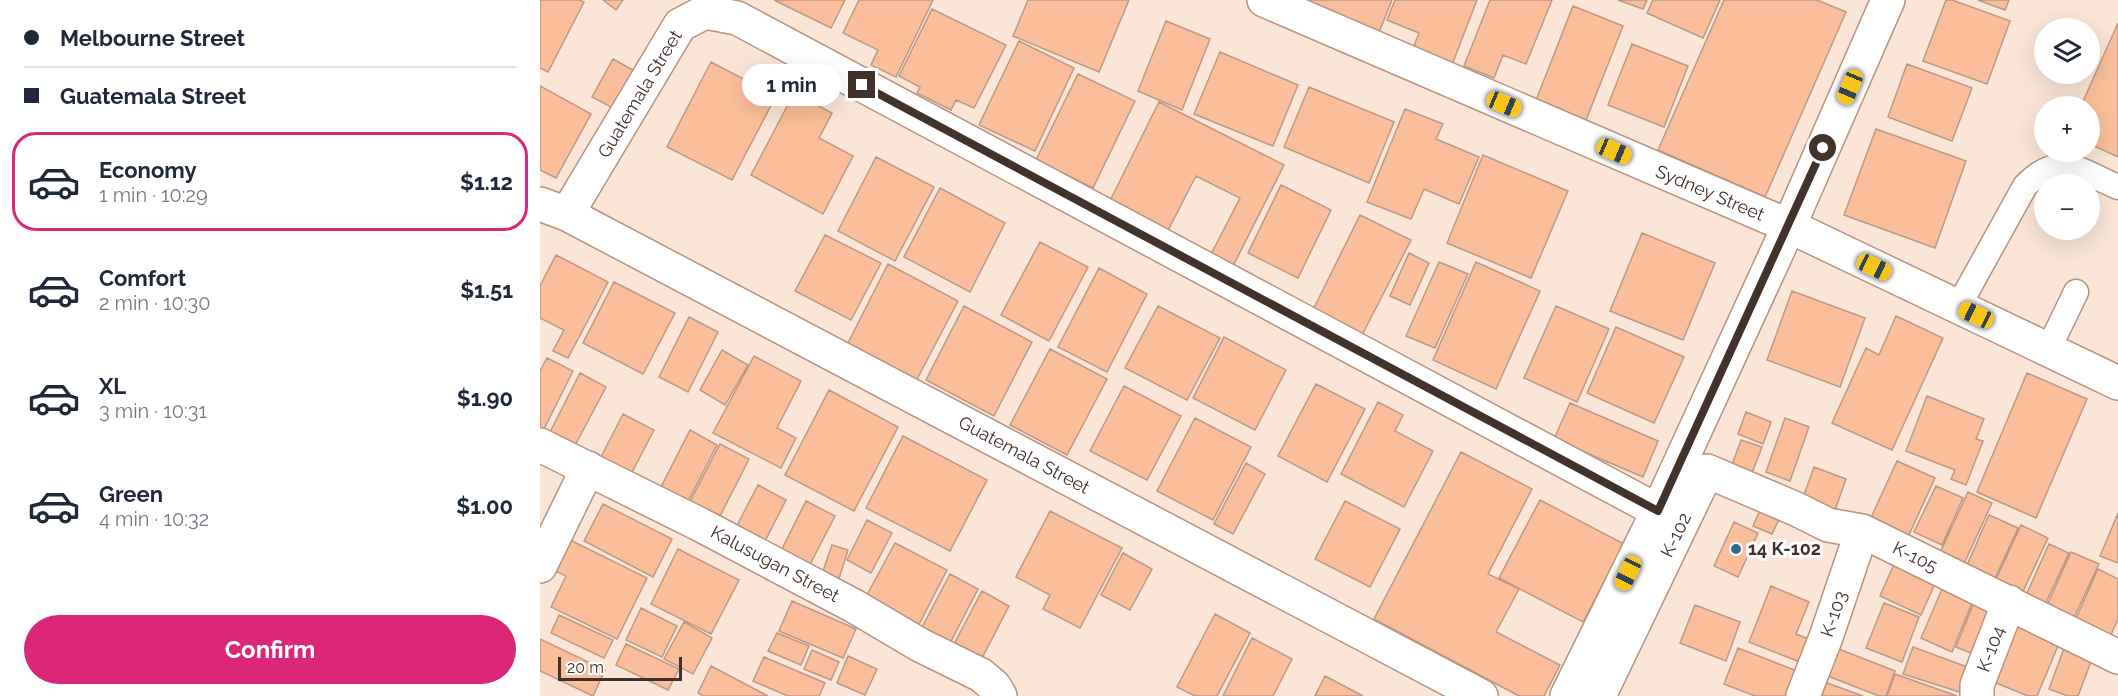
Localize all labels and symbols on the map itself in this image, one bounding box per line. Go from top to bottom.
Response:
street label: Guatemala Street [593,26,686,161]
callout: 1 min [742,64,841,106]
car [1835,67,1865,107]
route end [848,71,875,98]
car [1484,89,1524,119]
route start [1809,134,1836,161]
car [1594,136,1634,166]
street label: Sydney Street [1653,160,1768,225]
car [1854,251,1894,283]
car [1956,299,1996,331]
street label: Guatemala Street [955,411,1093,498]
street label: K-102 [1656,509,1695,560]
street label: Kalusugan Street [707,521,843,606]
street label: K-105 [1889,537,1941,576]
place label: 14 K-102 [1748,538,1821,559]
marker: 14 K-102 [1729,542,1743,556]
car [1612,553,1644,593]
street label: K-103 [1816,588,1851,640]
street label: K-104 [1972,623,2009,675]
scale bar [558,654,682,682]

